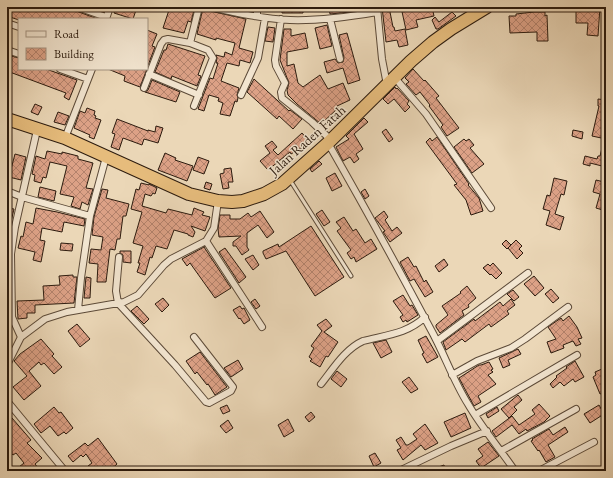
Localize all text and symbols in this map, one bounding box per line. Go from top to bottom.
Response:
legend [18,18,148,70]
text: Road [54,26,80,42]
text: Building [54,46,95,62]
street label: Jalan Raden Fatah [264,101,349,180]

